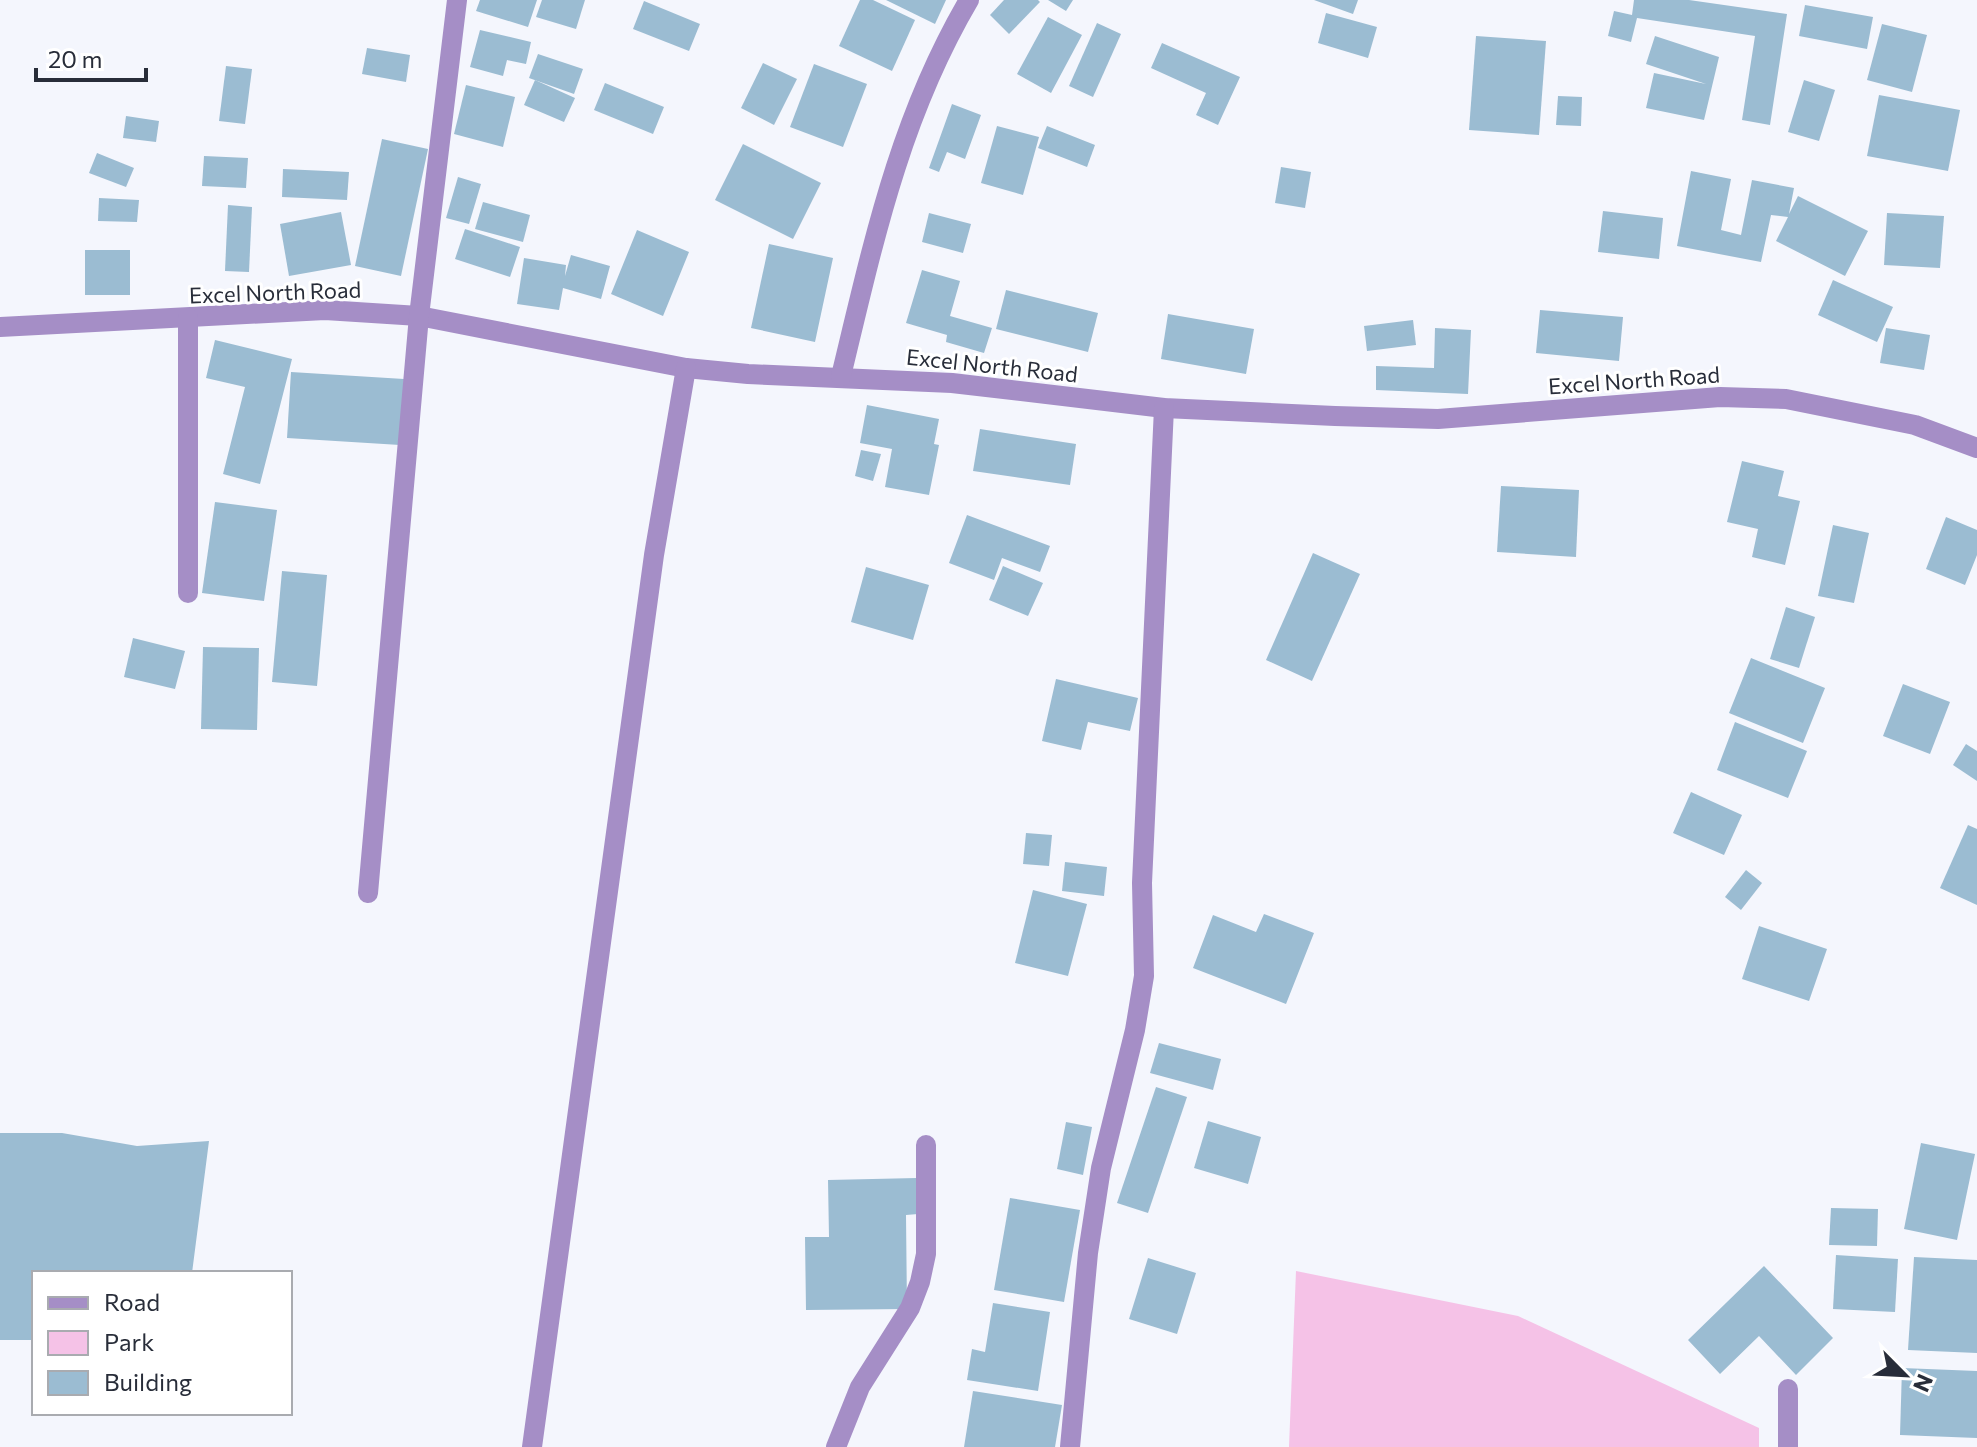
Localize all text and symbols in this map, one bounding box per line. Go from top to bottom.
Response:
scale bar [36,32,146,82]
text: 20 m [48,44,102,73]
street label: Excel North Road [188,276,362,308]
street label: Excel North Road [905,343,1079,387]
street label: Excel North Road [1547,361,1721,399]
legend [32,1271,292,1415]
text: Road [104,1287,160,1316]
text: Park [104,1327,154,1356]
north arrow [1865,1335,1945,1415]
text: Building [104,1367,192,1396]
text: N [1908,1370,1939,1396]

